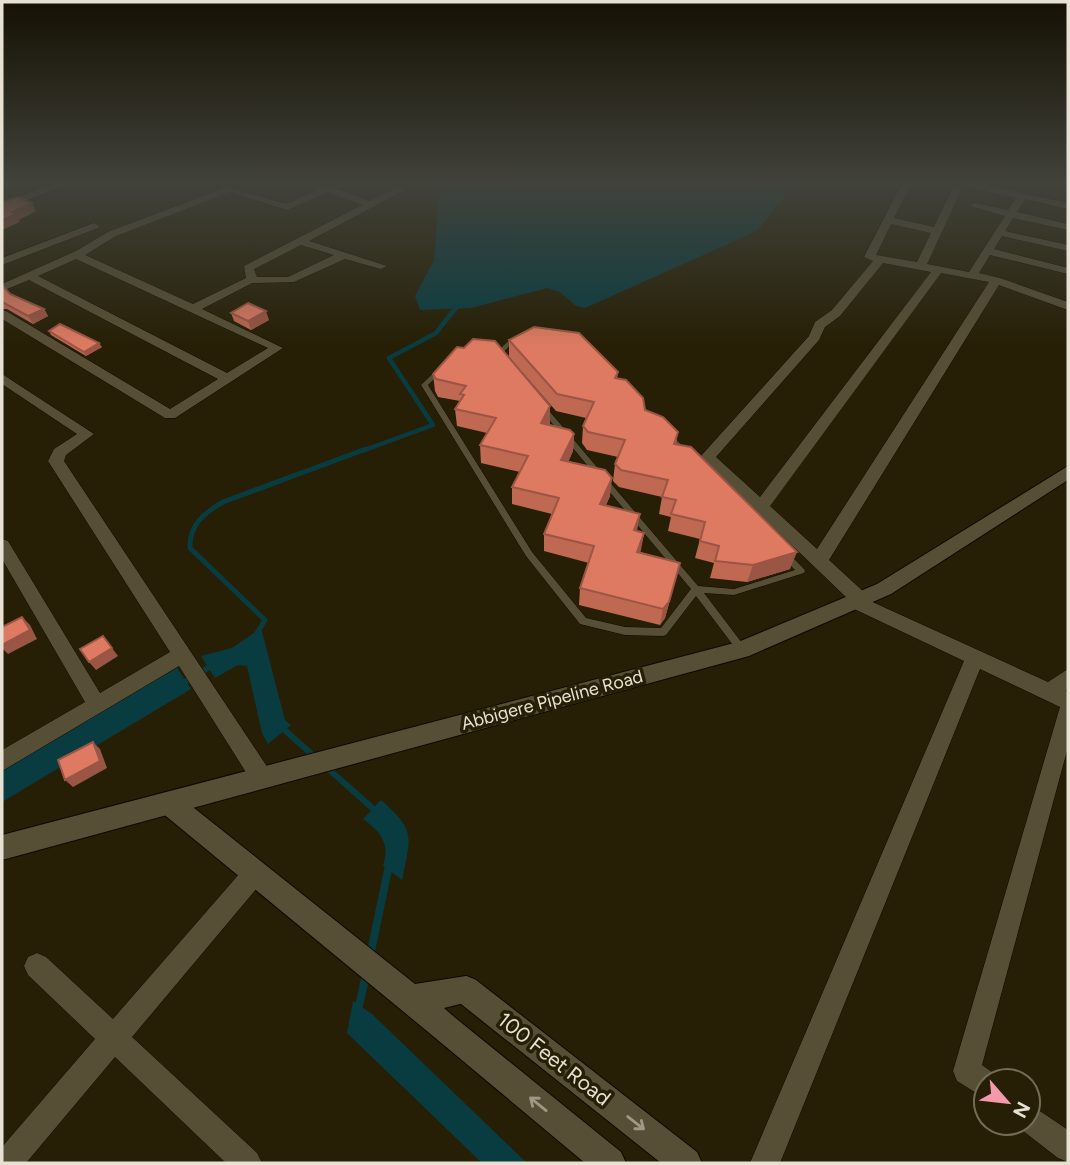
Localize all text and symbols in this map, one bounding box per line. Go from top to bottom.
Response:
street label: Abbigere Pipeline Road [459,665,645,735]
street label: 100 Feet Road [493,1007,616,1110]
north arrow [972,1067,1042,1137]
one-way arrow [530,1097,548,1112]
text: N [1008,1098,1035,1122]
one-way arrow [626,1116,644,1131]

